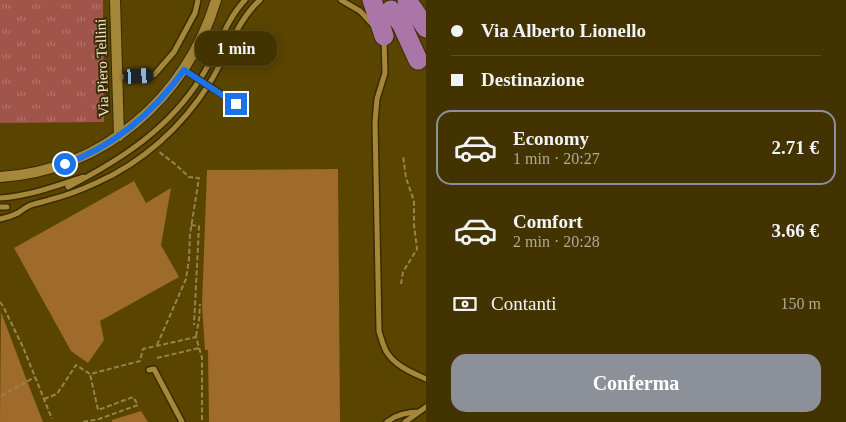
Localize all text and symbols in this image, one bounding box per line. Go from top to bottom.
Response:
street label: Via Piero Tellini [92,18,112,118]
text: Via Alberto Lionello [481,20,646,41]
callout: 1 min [195,32,277,66]
text: 1 min [217,40,255,57]
car [123,68,154,84]
text: Destinazione [481,69,584,90]
route end [225,93,247,115]
icon: car [453,125,498,170]
text: Economy [513,128,589,149]
text: 2.71 € [772,137,819,158]
text: 1 min · 20:27 [513,150,600,167]
route start [54,153,76,175]
icon: car [453,208,498,253]
text: Comfort [513,211,583,232]
text: 3.66 € [772,220,819,241]
text: 2 min · 20:28 [513,233,600,250]
icon: cash [451,290,479,318]
text: Contanti [491,293,556,314]
text: 150 m [781,295,821,312]
button: Conferma [451,354,821,412]

